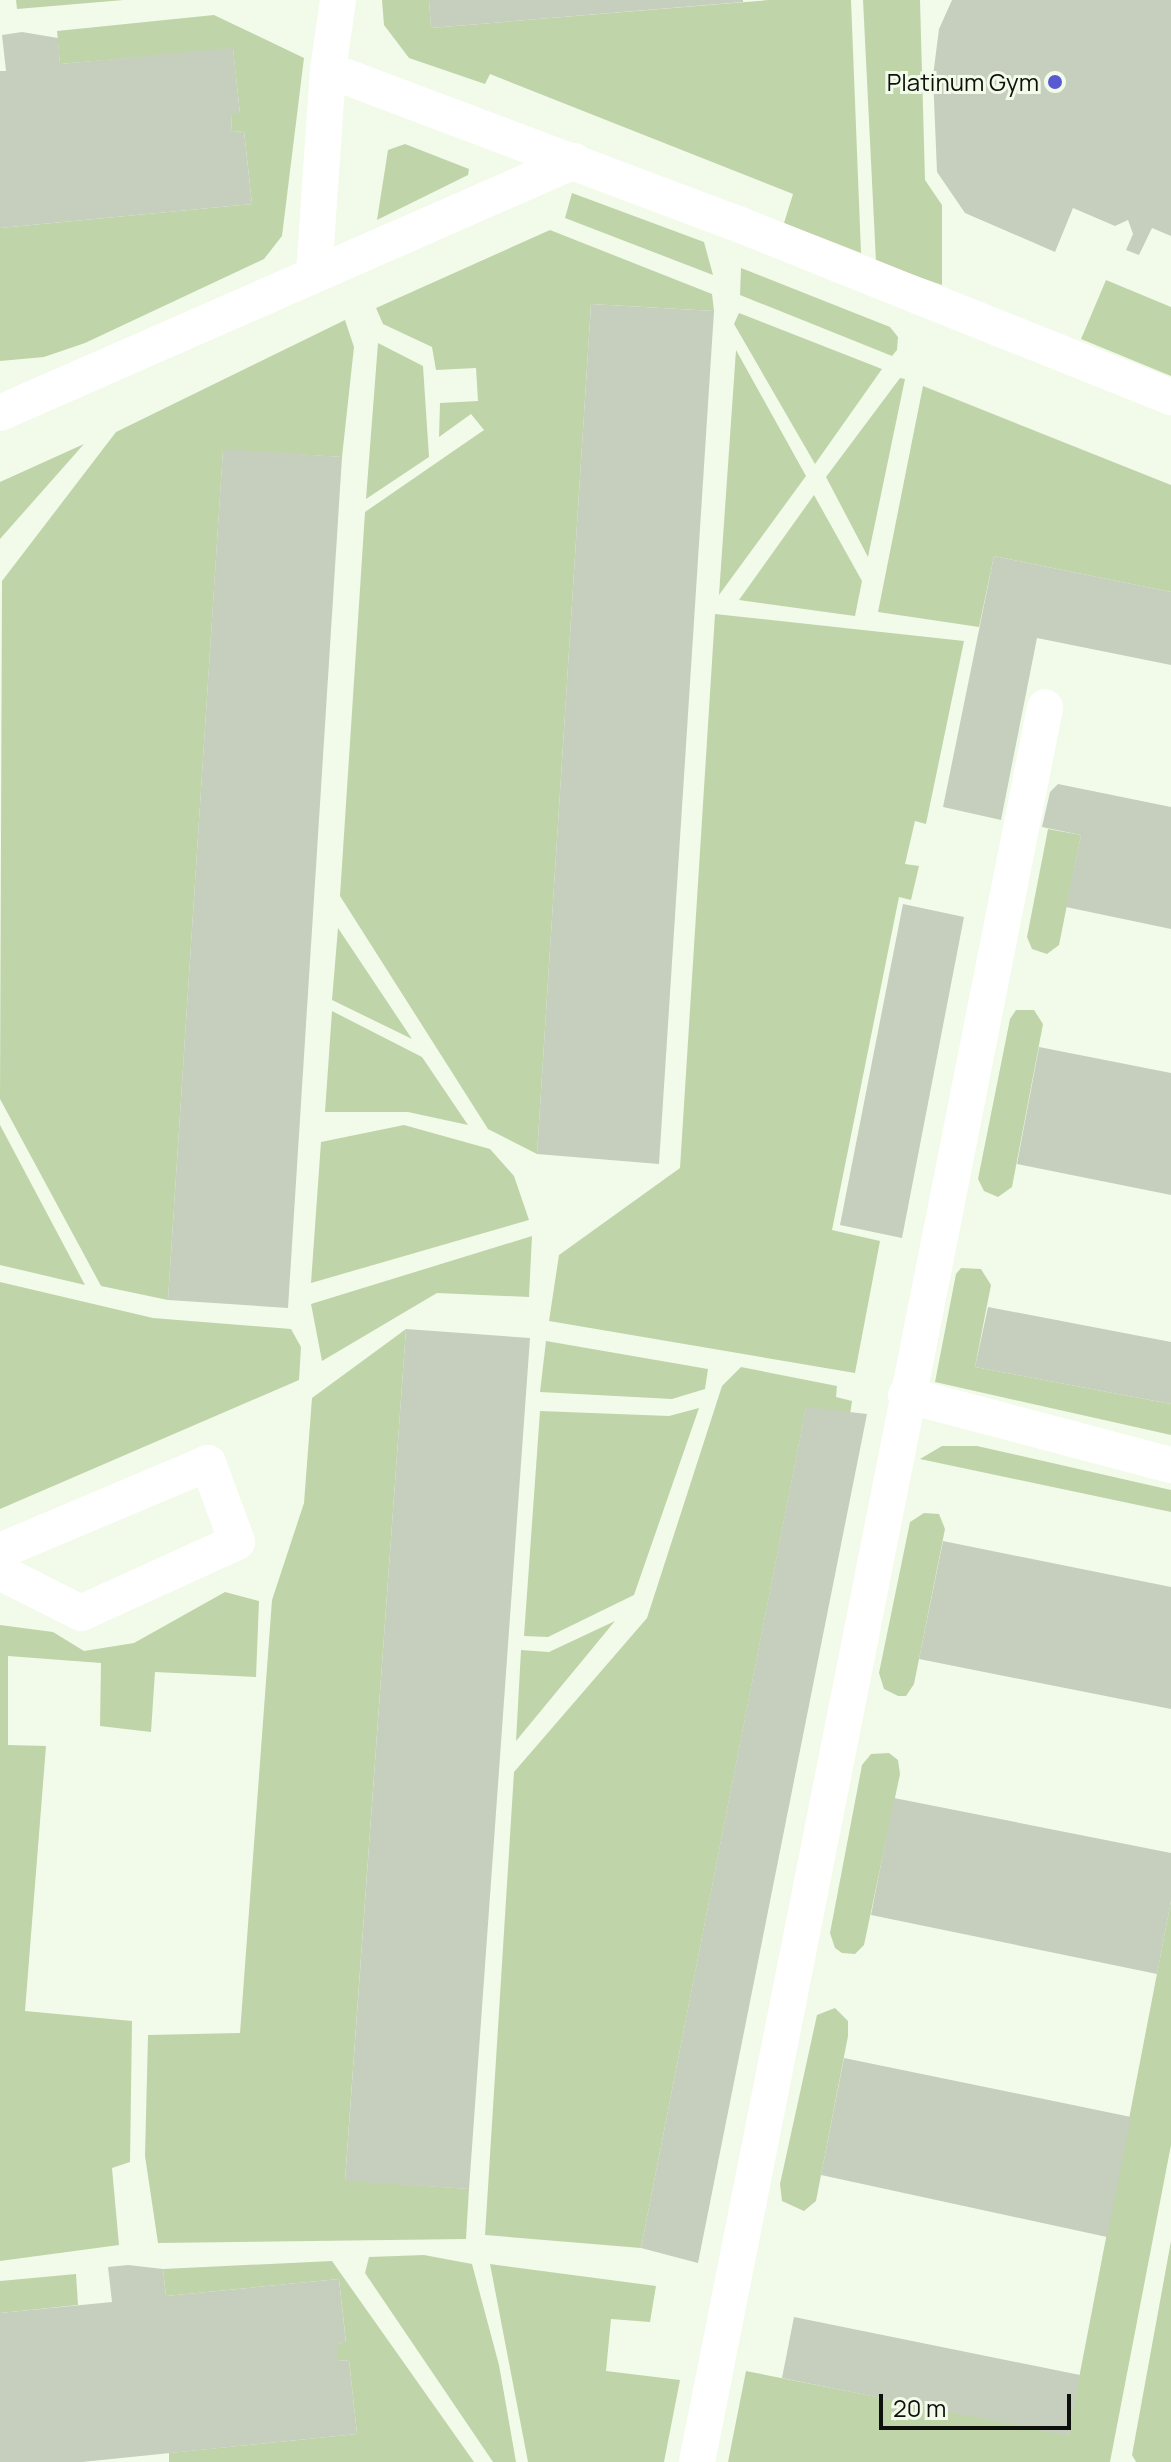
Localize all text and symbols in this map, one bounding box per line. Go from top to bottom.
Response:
place label: Platinum Gym [887,68,1039,96]
marker: Platinum Gym [1046,73,1064,91]
scale bar [883,2378,1075,2428]
text: 20 m [893,2391,946,2424]

